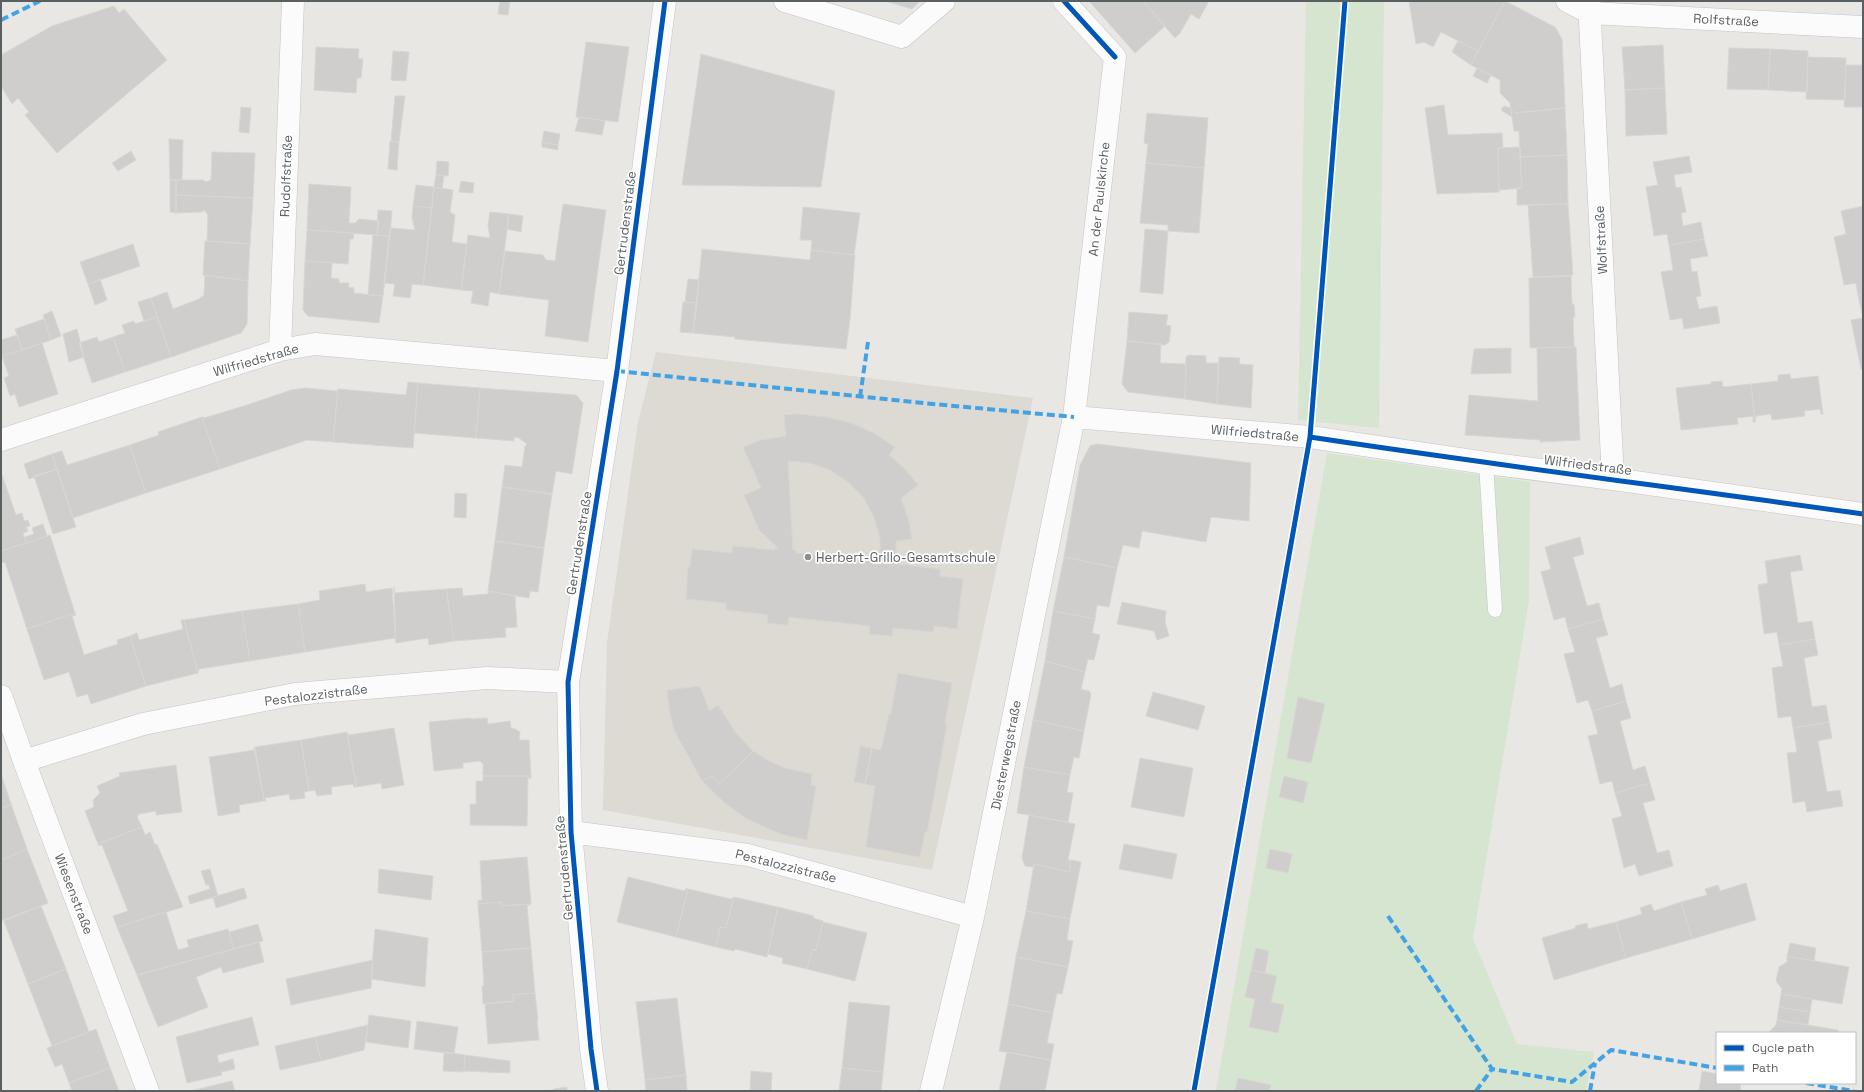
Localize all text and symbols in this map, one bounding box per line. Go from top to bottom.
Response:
street label: Rolfstraße [1693,10,1759,30]
street label: Rudolfstraße [276,135,296,217]
street label: An der Paulskirche [1085,141,1113,257]
street label: Gertrudenstraße [610,170,640,276]
street label: Wolfstraße [1591,205,1611,275]
street label: Wilfriedstraße [211,340,301,380]
street label: Wilfriedstraße [1210,421,1300,445]
street label: Wilfriedstraße [1543,451,1633,479]
street label: Gertrudenstraße [562,490,596,596]
place label: Herbert-Grillo-Gesamtschule [816,549,996,566]
marker: Herbert-Grillo-Gesamtschule [803,552,813,562]
street label: Pestalozzistraße [263,680,369,710]
street label: Diesterwegstraße [987,699,1025,811]
street label: Gertrudenstraße [551,815,577,921]
street label: Pestalozzistraße [734,845,838,887]
street label: Wiesenstraße [51,851,97,937]
legend [1716,1032,1856,1084]
text: Cycle path [1752,1040,1814,1056]
text: Path [1752,1060,1778,1076]

